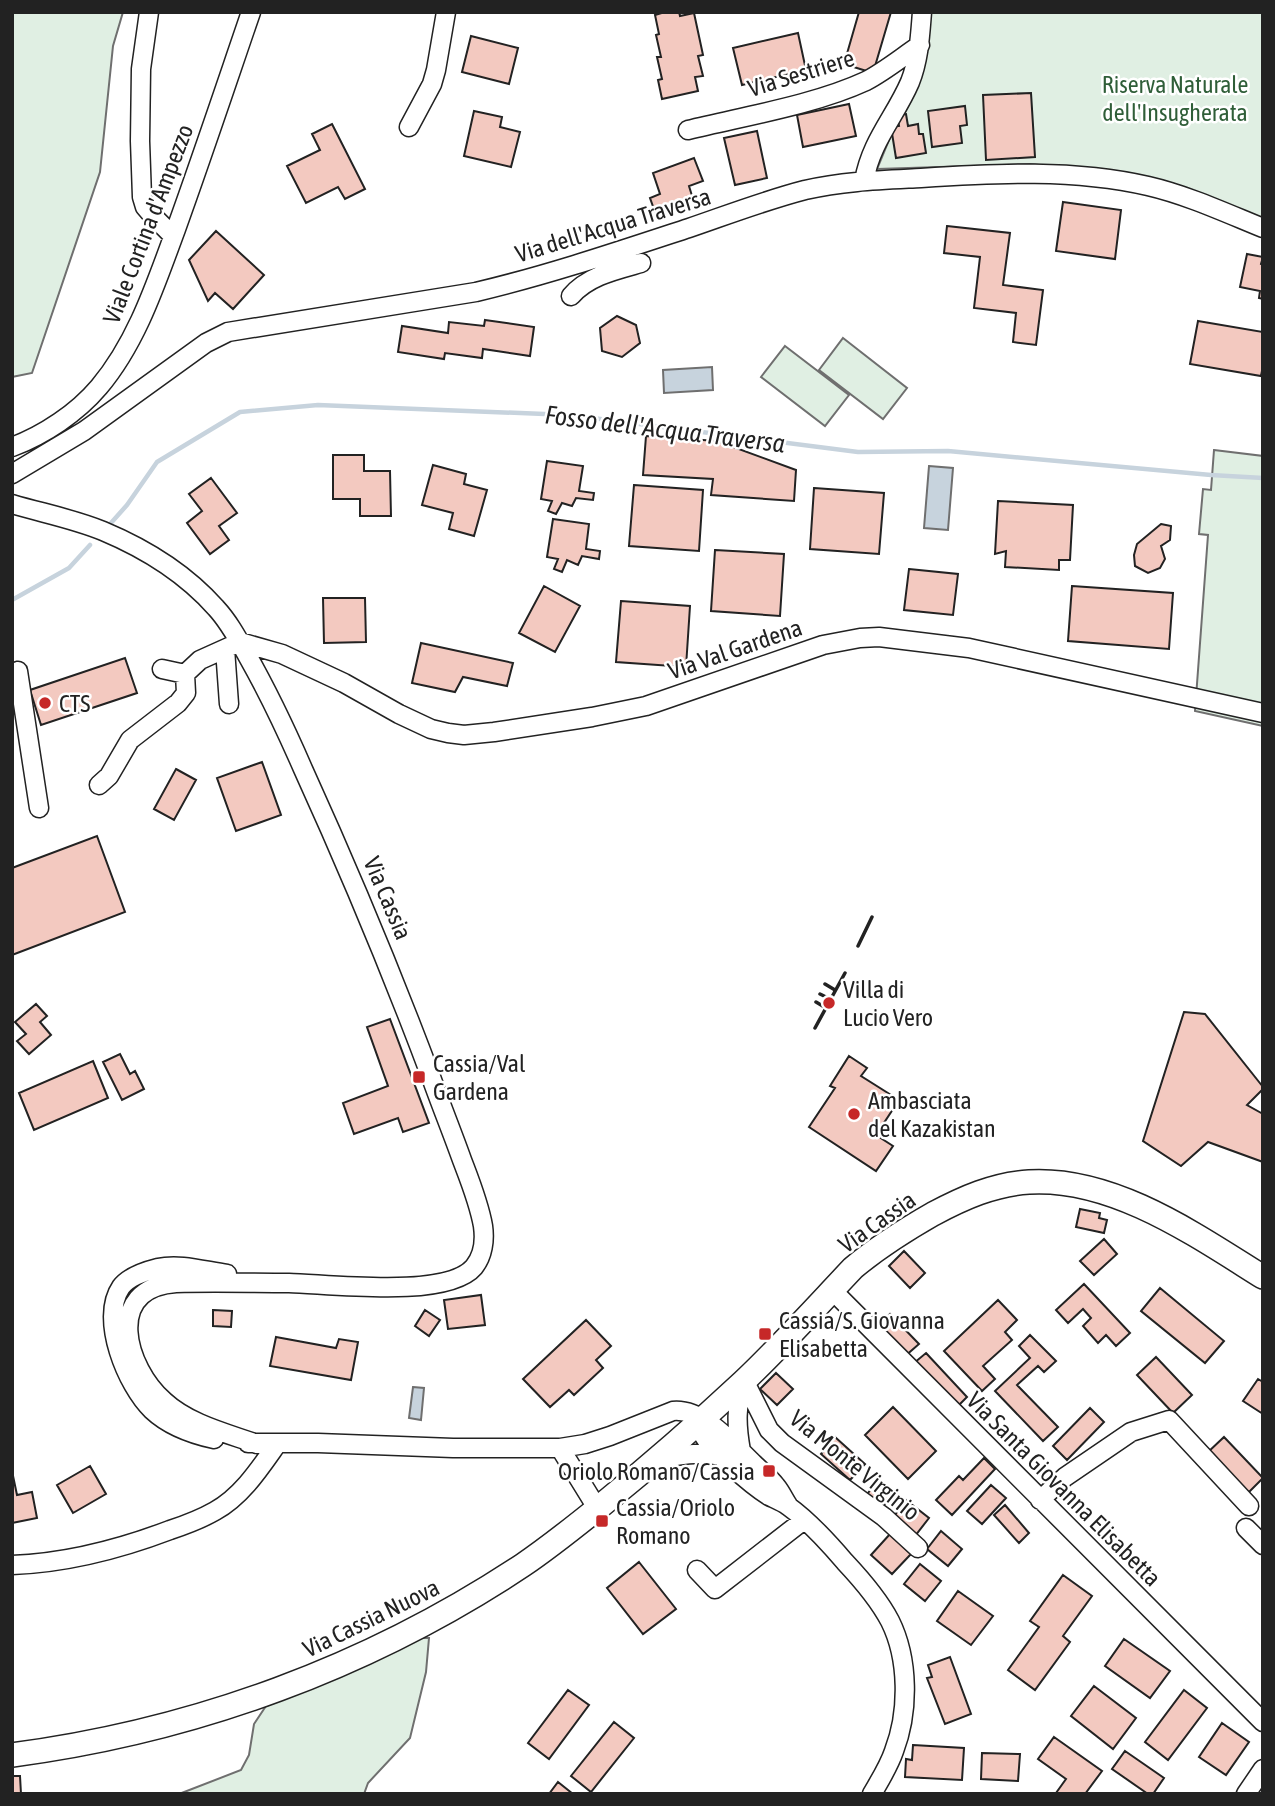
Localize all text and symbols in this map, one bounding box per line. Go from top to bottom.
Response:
street label: Via Sestriere [745,44,857,102]
park label: Riserva Naturale dell'Insugherata [1102,71,1248,126]
street label: Viale Cortina d'Ampezzo [98,121,198,327]
street label: Via dell'Acqua Traversa [512,182,714,268]
water label: Fosso dell'Acqua Traversa [543,399,787,459]
street label: Via Val Gardena [665,614,805,684]
place label: CTS [59,690,90,717]
marker: CTS [37,695,53,711]
street label: Via Cassia [359,853,417,943]
place label: Villa di Lucio Vero [843,976,933,1031]
marker: Villa di Lucio Vero [821,995,837,1011]
place label: Cassia/Val Gardena [433,1050,526,1105]
marker: Cassia/Val Gardena [411,1069,427,1085]
place label: Ambasciata del Kazakistan [868,1087,996,1142]
marker: Ambasciata del Kazakistan [846,1106,862,1122]
street label: Via Cassia [833,1186,921,1258]
place label: Cassia/S. Giovanna Elisabetta [779,1307,945,1362]
marker: Cassia/S. Giovanna Elisabetta [757,1326,773,1342]
street label: Via Santa Giovanna Elisabetta [962,1387,1166,1591]
street label: Via Monte Virginio [785,1404,925,1526]
place label: Oriolo Romano/Cassia [558,1458,755,1485]
marker: Oriolo Romano/Cassia [761,1463,777,1479]
place label: Cassia/Oriolo Romano [616,1494,735,1549]
marker: Cassia/Oriolo Romano [594,1513,610,1529]
street label: Via Cassia Nuova [298,1573,444,1663]

